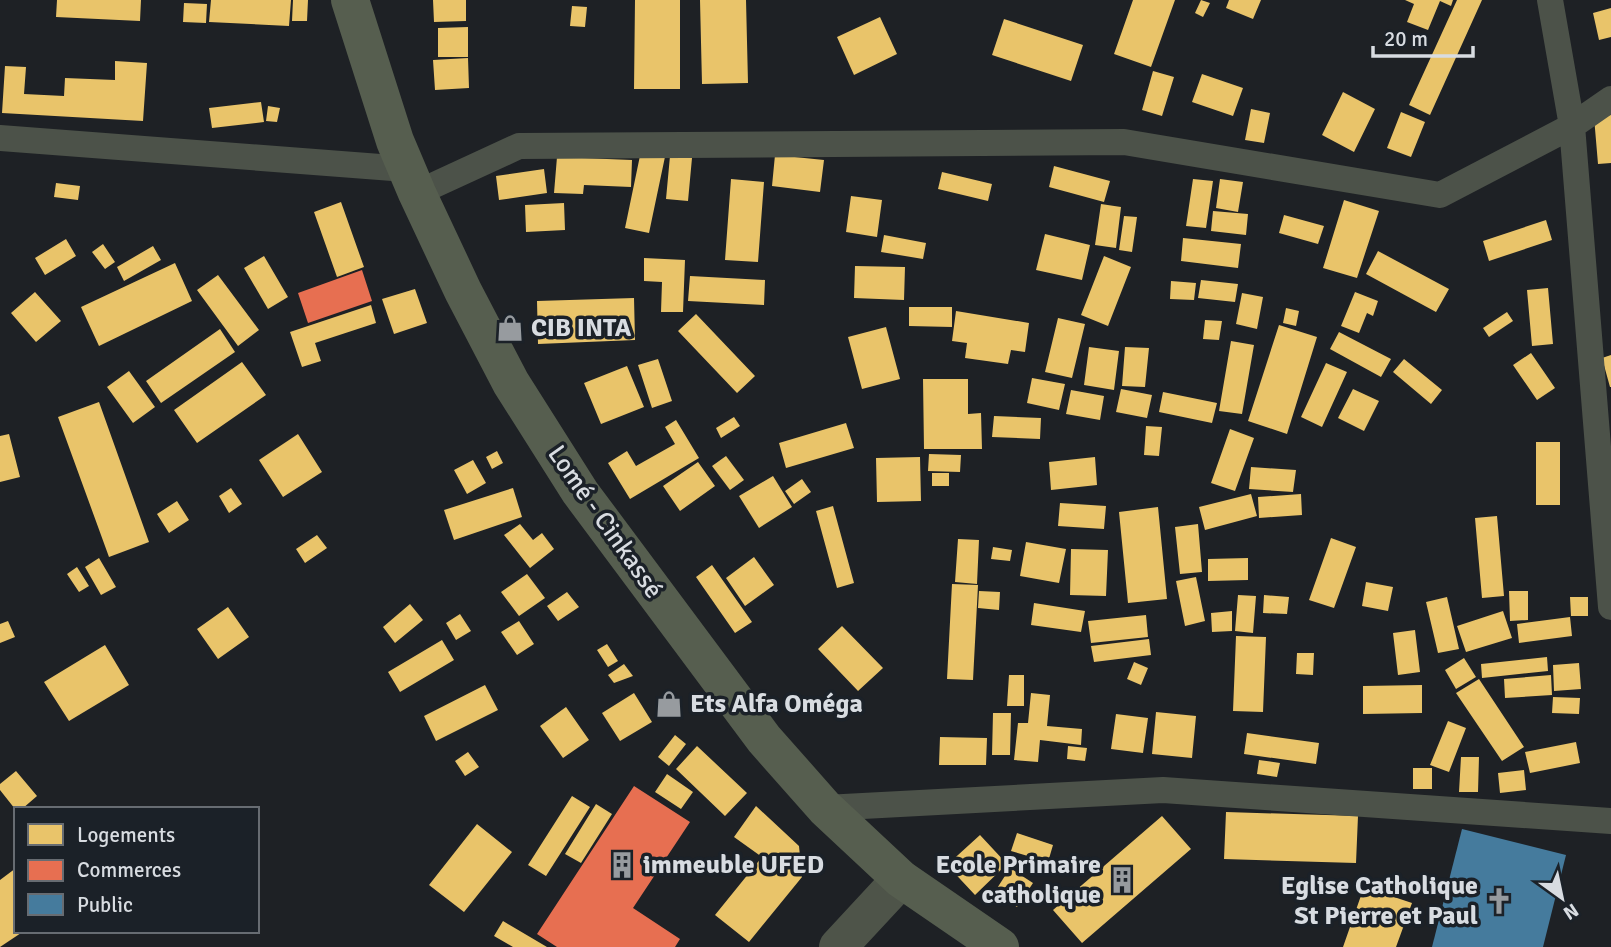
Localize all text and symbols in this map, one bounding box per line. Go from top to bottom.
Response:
scale bar [1373,14,1473,58]
text: 20 m [1384,26,1428,52]
place label: CIB INTA [531,312,632,344]
shop icon: CIB INTA [495,313,525,343]
street label: Lomé - Cinkassé [540,439,670,605]
place label: Ets Alfa Oméga [690,688,863,720]
shop icon: Ets Alfa Oméga [654,689,684,719]
legend [14,807,259,933]
text: Logements [77,822,175,848]
place label: immeuble UFED [643,849,824,881]
place label: Ecole Primaire catholique [935,849,1101,911]
building icon: immeuble UFED [607,850,637,880]
text: Commerces [77,857,181,883]
north arrow [1527,863,1597,933]
building icon: Ecole Primaire catholique [1107,865,1137,895]
place label: Eglise Catholique St Pierre et Paul [1281,870,1478,932]
church icon: Eglise Catholique St Pierre et Paul [1484,886,1514,916]
text: Public [77,892,133,918]
text: N [1559,898,1583,925]

